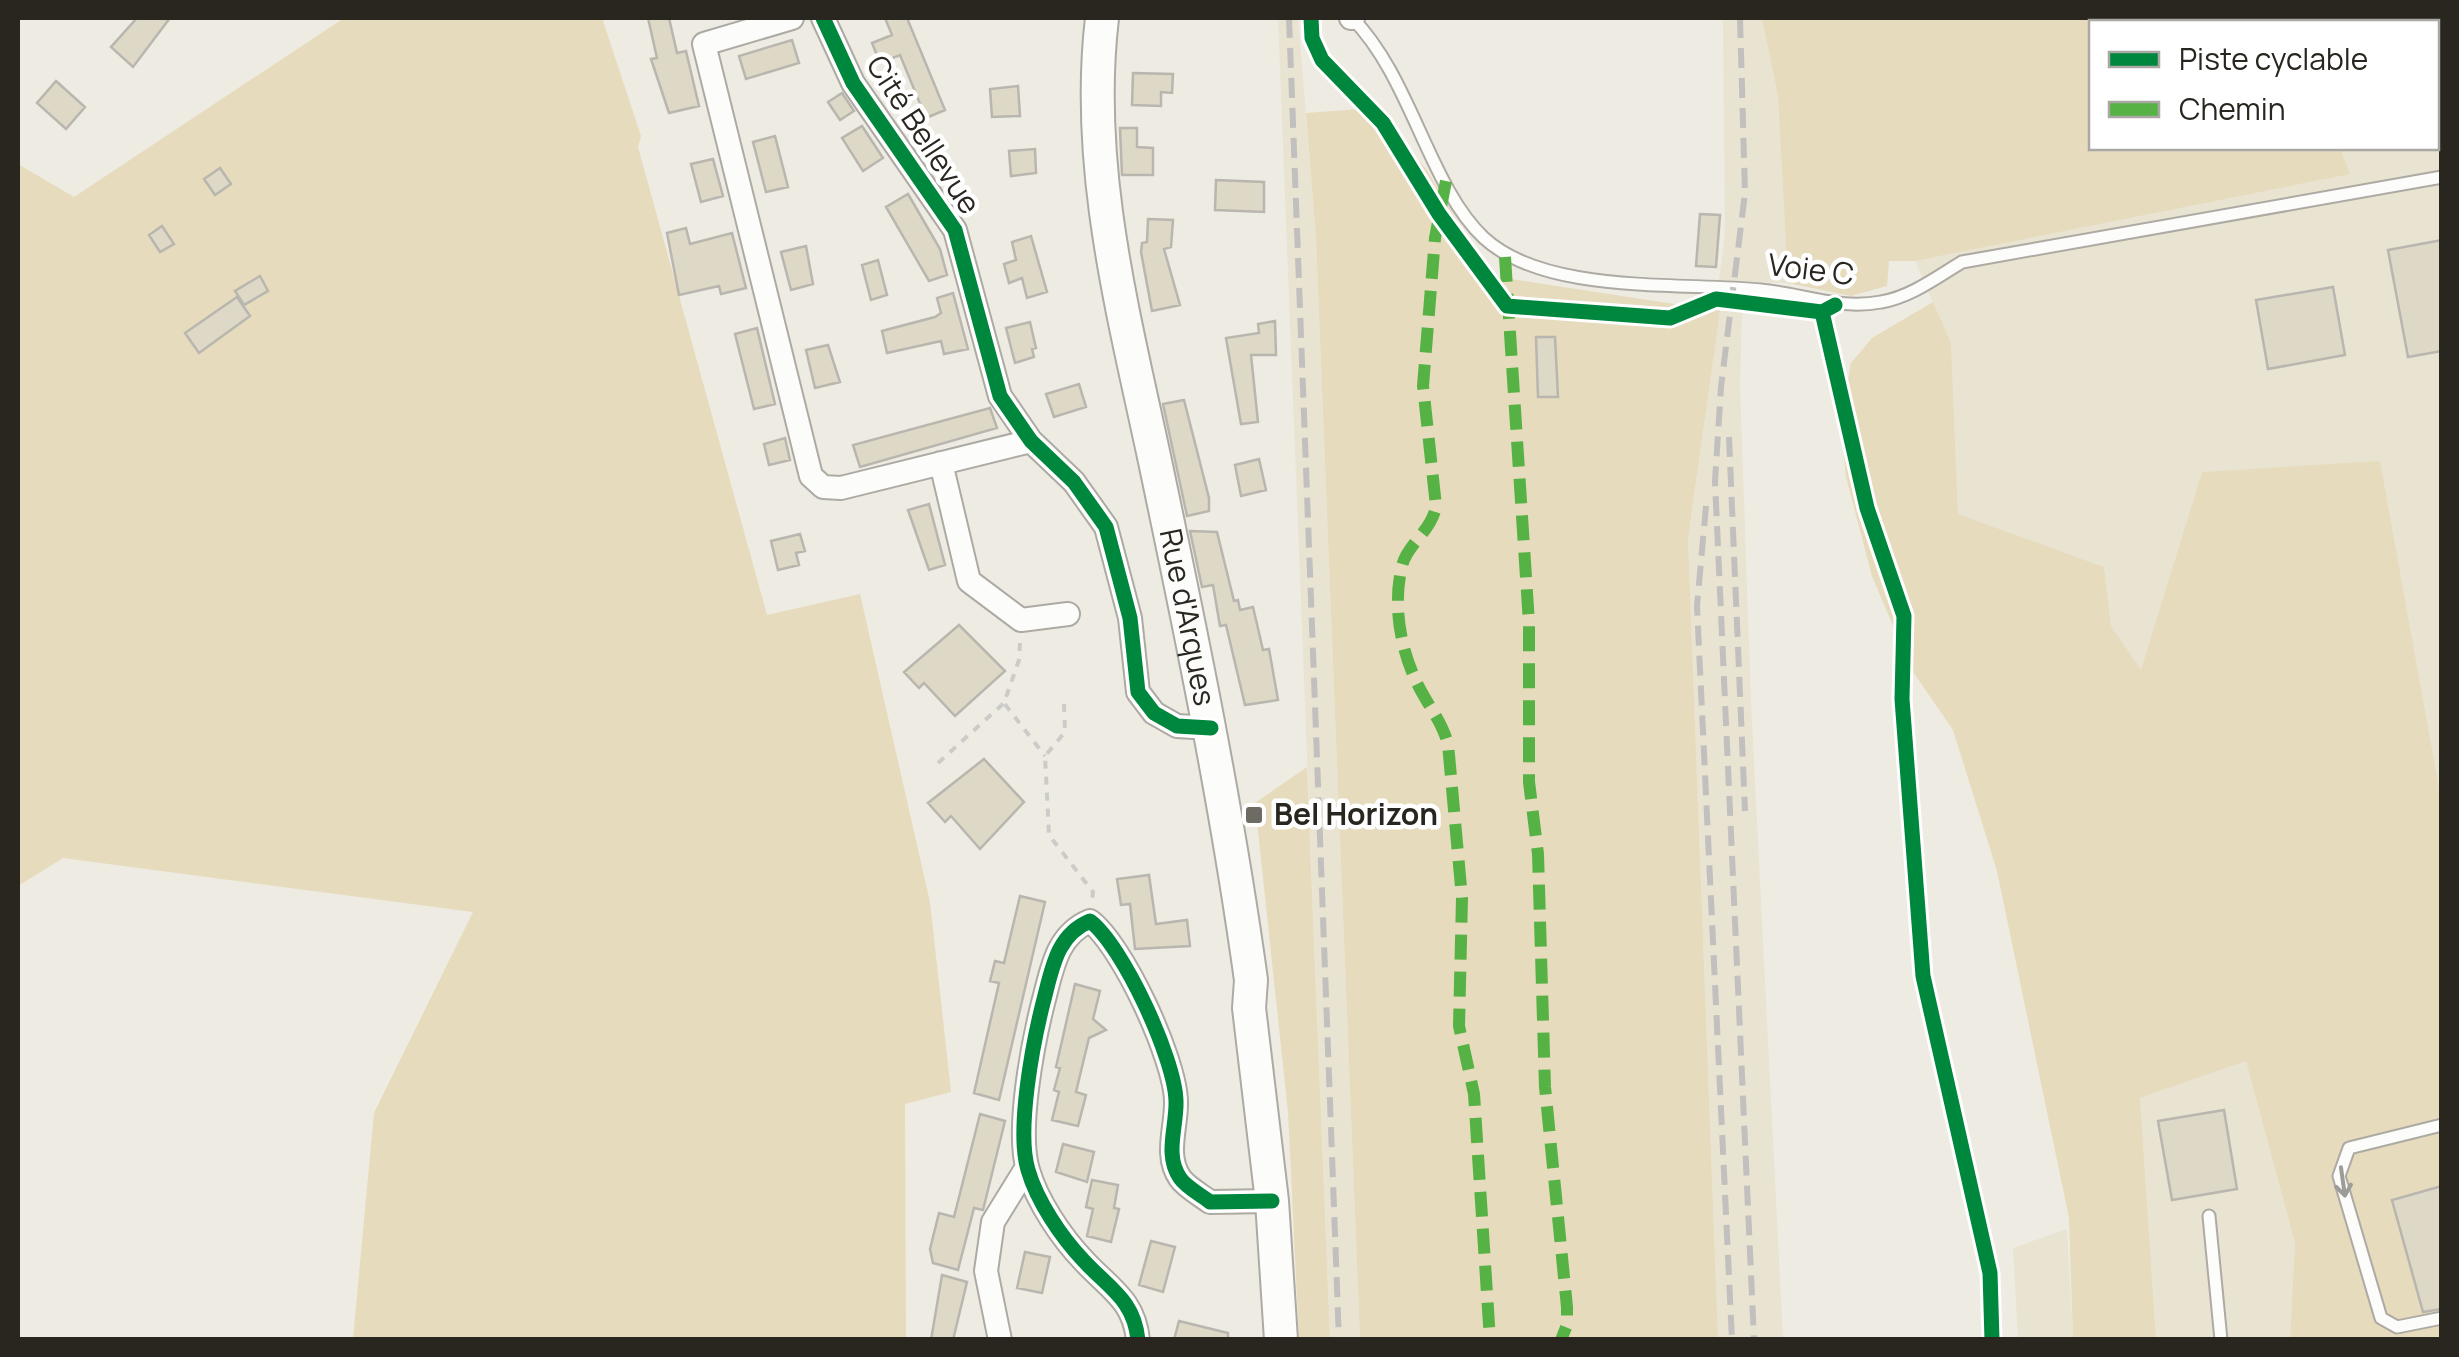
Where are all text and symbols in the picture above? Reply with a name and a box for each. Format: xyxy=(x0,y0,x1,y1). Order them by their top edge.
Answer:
legend xyxy=(2089,20,2439,150)
text: Piste cyclable xyxy=(2179,38,2368,79)
street label: Cité Bellevue xyxy=(858,47,991,221)
text: Chemin xyxy=(2179,88,2286,129)
street label: Voie C xyxy=(1766,243,1856,294)
street label: Rue d'Arques xyxy=(1151,525,1226,709)
place label: Bel Horizon xyxy=(1274,793,1438,834)
marker: Bel Horizon xyxy=(1243,804,1265,826)
one-way arrow xyxy=(2334,1165,2353,1198)

